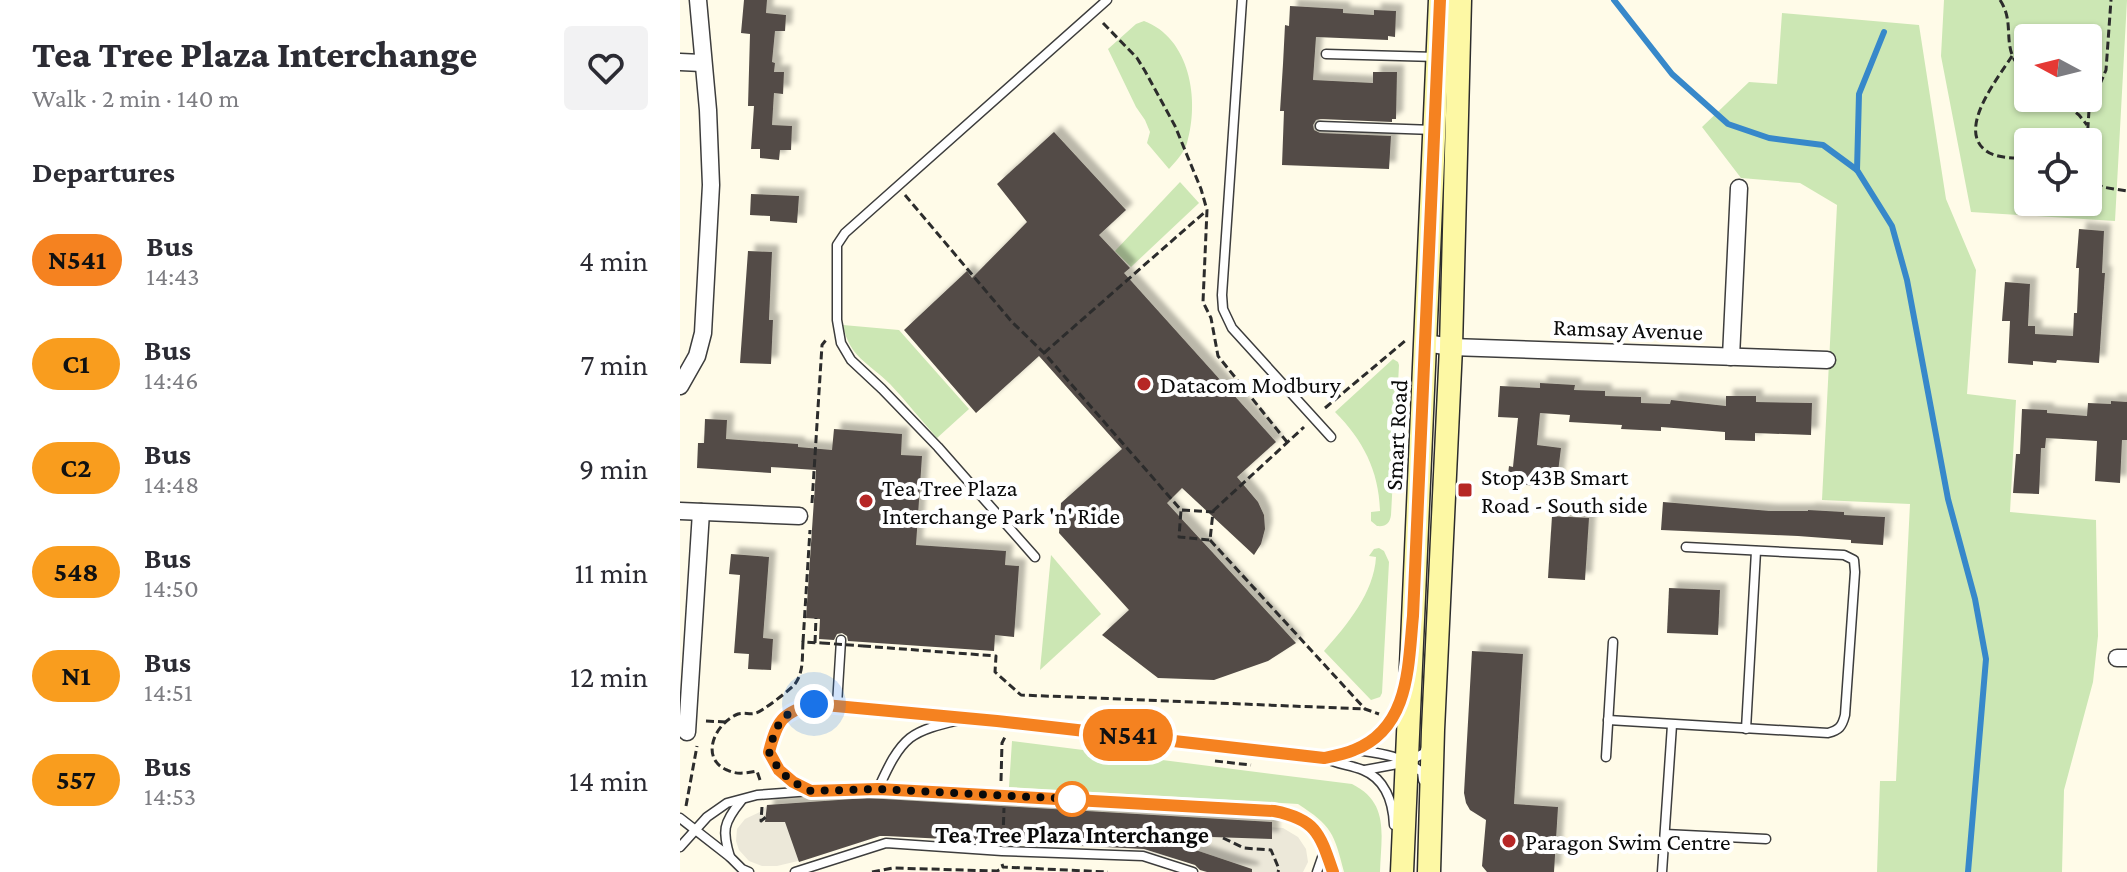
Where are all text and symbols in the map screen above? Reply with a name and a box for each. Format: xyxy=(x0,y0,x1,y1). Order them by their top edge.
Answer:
north arrow xyxy=(2014,24,2102,112)
map controls xyxy=(2014,24,2102,216)
button: heart xyxy=(564,26,648,110)
text: Tea Tree Plaza Interchange xyxy=(32,33,477,75)
text: Walk · 2 min · 140 m xyxy=(32,84,239,113)
button: locate xyxy=(2014,128,2102,216)
text: Departures xyxy=(32,155,175,188)
text: Bus xyxy=(146,229,193,262)
text: N541 xyxy=(48,244,106,275)
text: 4 min xyxy=(579,244,648,277)
text: 14:43 xyxy=(146,262,199,291)
street label: Ramsay Avenue xyxy=(1552,313,1704,345)
text: Bus xyxy=(144,333,191,366)
text: C1 xyxy=(62,348,90,379)
text: 7 min xyxy=(580,348,648,381)
text: 14:46 xyxy=(144,366,198,395)
place label: Datacom Modbury xyxy=(1160,371,1342,398)
marker: Datacom Modbury xyxy=(1135,375,1153,393)
street label: Smart Road xyxy=(1380,378,1412,491)
text: Bus xyxy=(144,437,191,470)
text: C2 xyxy=(60,452,92,483)
text: 9 min xyxy=(579,452,648,485)
place label: Stop 43B Smart Road - South side xyxy=(1481,463,1647,518)
text: 14:48 xyxy=(144,470,199,499)
place label: Tea Tree Plaza Interchange Park 'n' Ride xyxy=(882,474,1120,529)
marker: Stop 43B Smart Road - South side xyxy=(1456,481,1474,499)
marker: Tea Tree Plaza Interchange Park 'n' Ride xyxy=(857,492,875,510)
text: Bus xyxy=(144,541,191,574)
text: 548 xyxy=(53,556,99,587)
text: 11 min xyxy=(574,556,648,589)
text: 14:50 xyxy=(144,574,199,603)
text: Bus xyxy=(144,645,191,678)
text: N1 xyxy=(61,660,91,691)
text: 12 min xyxy=(570,660,648,693)
text: 14:51 xyxy=(144,678,193,707)
your location xyxy=(794,684,834,724)
line badge: N541 xyxy=(1072,709,1184,761)
text: N541 xyxy=(1099,719,1157,750)
text: Bus xyxy=(144,749,191,782)
text: 557 xyxy=(56,764,96,795)
text: 14 min xyxy=(569,764,648,797)
text: 14:53 xyxy=(144,782,196,811)
marker: Tea Tree Plaza Interchange xyxy=(1055,782,1089,816)
place label: Tea Tree Plaza Interchange xyxy=(935,821,1209,848)
place label: Paragon Swim Centre xyxy=(1525,828,1730,855)
marker: Paragon Swim Centre xyxy=(1500,832,1518,850)

